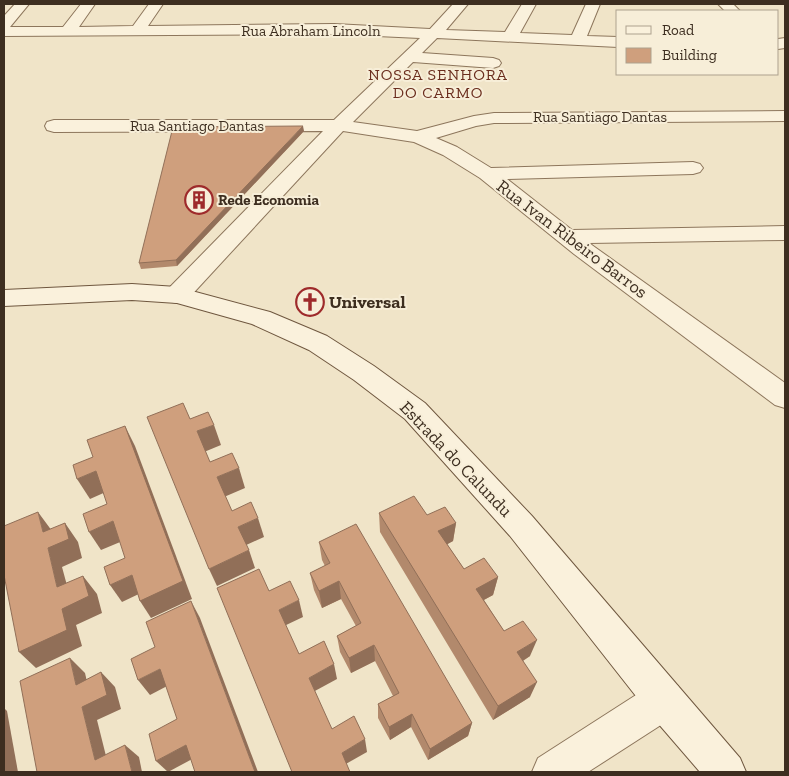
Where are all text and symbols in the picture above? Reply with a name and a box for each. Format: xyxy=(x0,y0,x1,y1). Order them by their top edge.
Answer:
legend xyxy=(616,10,779,75)
text: Road xyxy=(662,21,695,39)
street label: Rua Abraham Lincoln xyxy=(241,22,381,40)
text: Building xyxy=(662,46,717,64)
district label: NOSSA SENHORA DO CARMO xyxy=(368,65,508,102)
street label: Rua Santiago Dantas xyxy=(533,108,667,126)
street label: Rua Santiago Dantas xyxy=(130,117,264,135)
street label: Rua Ivan Ribeiro Barros xyxy=(492,175,652,303)
building icon: Rede Economia xyxy=(184,185,214,215)
place label: Rede Economia xyxy=(218,191,319,209)
church icon: Universal xyxy=(295,287,325,317)
place label: Universal xyxy=(329,291,406,313)
street label: Estrada do Calundu xyxy=(395,396,517,522)

